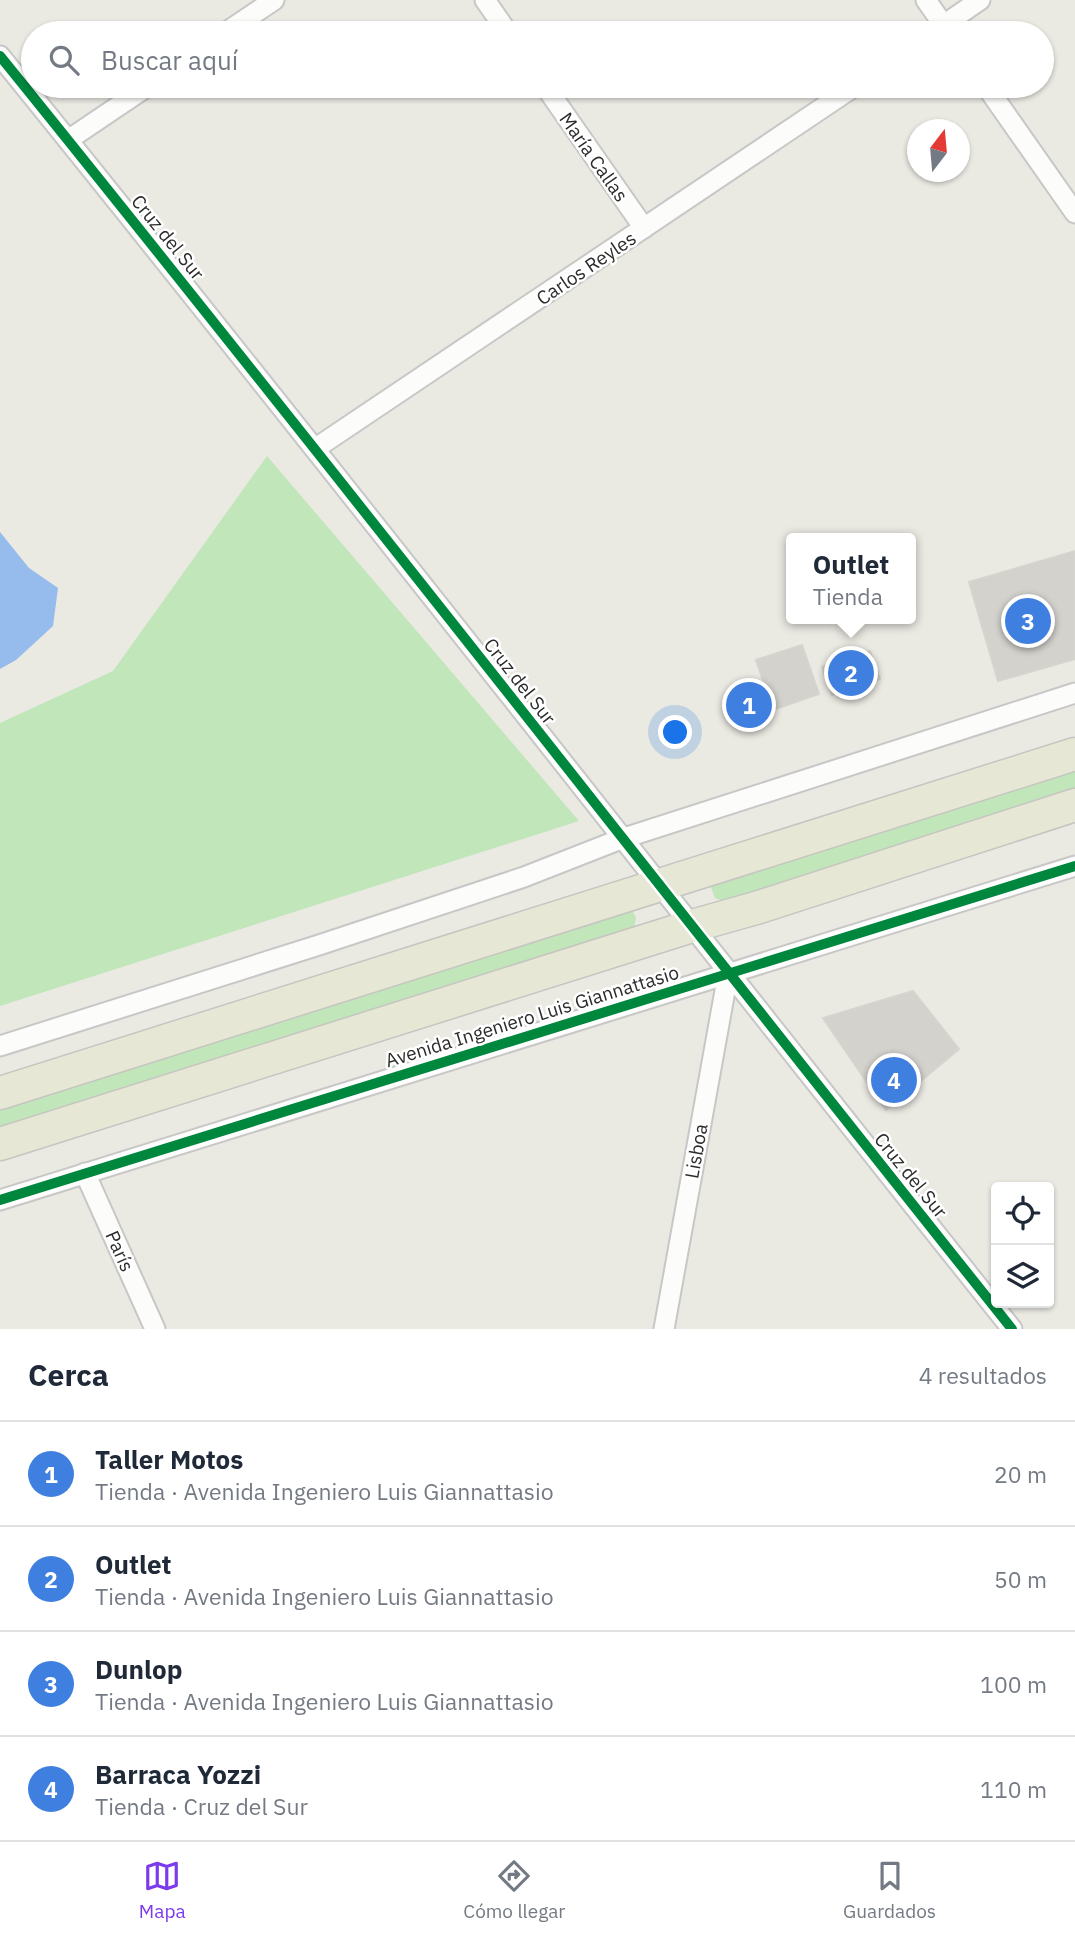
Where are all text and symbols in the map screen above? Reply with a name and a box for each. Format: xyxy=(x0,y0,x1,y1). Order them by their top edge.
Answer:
search box xyxy=(21,21,1054,98)
icon: search xyxy=(45,41,83,79)
text: Buscar aquí xyxy=(101,43,238,77)
street label: María Callas xyxy=(554,108,634,206)
north arrow xyxy=(907,119,970,182)
street label: Cruz del Sur xyxy=(126,190,210,285)
street label: Carlos Reyles xyxy=(532,226,640,310)
popup xyxy=(786,533,916,624)
text: Outlet xyxy=(813,547,889,581)
text: Tienda xyxy=(813,581,883,611)
pin: 3 xyxy=(1005,595,1051,647)
street label: Cruz del Sur xyxy=(479,633,561,729)
pin: 2 xyxy=(828,647,874,699)
pin: 1 xyxy=(726,679,772,731)
your location xyxy=(658,715,692,749)
street label: Avenida Ingeniero Luis Giannattasio xyxy=(382,960,682,1072)
pin: 4 xyxy=(871,1054,917,1106)
street label: Lisboa xyxy=(679,1122,713,1180)
street label: Cruz del Sur xyxy=(869,1128,953,1223)
map controls xyxy=(991,1182,1054,1308)
button: locate xyxy=(991,1182,1054,1245)
street label: París xyxy=(100,1227,140,1275)
button: layers xyxy=(991,1245,1054,1308)
text: Cerca xyxy=(28,1355,109,1394)
text: 4 resultados xyxy=(919,1360,1047,1390)
text: Taller Motos xyxy=(95,1442,243,1476)
text: 1 xyxy=(44,1459,58,1489)
text: 20 m xyxy=(994,1459,1047,1489)
text: Tienda · Avenida Ingeniero Luis Giannattasio xyxy=(95,1476,554,1506)
text: Outlet xyxy=(95,1547,171,1581)
text: 2 xyxy=(44,1564,58,1594)
text: 50 m xyxy=(994,1564,1047,1594)
text: Tienda · Avenida Ingeniero Luis Giannattasio xyxy=(95,1581,554,1611)
text: Dunlop xyxy=(95,1652,182,1686)
text: 3 xyxy=(44,1669,58,1699)
text: 100 m xyxy=(980,1669,1047,1699)
text: Tienda · Avenida Ingeniero Luis Giannattasio xyxy=(95,1686,554,1716)
text: Barraca Yozzi xyxy=(95,1757,261,1791)
text: 4 xyxy=(44,1774,58,1804)
text: 110 m xyxy=(980,1774,1047,1804)
text: Tienda · Cruz del Sur xyxy=(95,1791,308,1821)
tab: Mapa xyxy=(139,1857,186,1923)
tab: Cómo llegar xyxy=(463,1857,565,1923)
tab: Guardados xyxy=(843,1857,936,1923)

